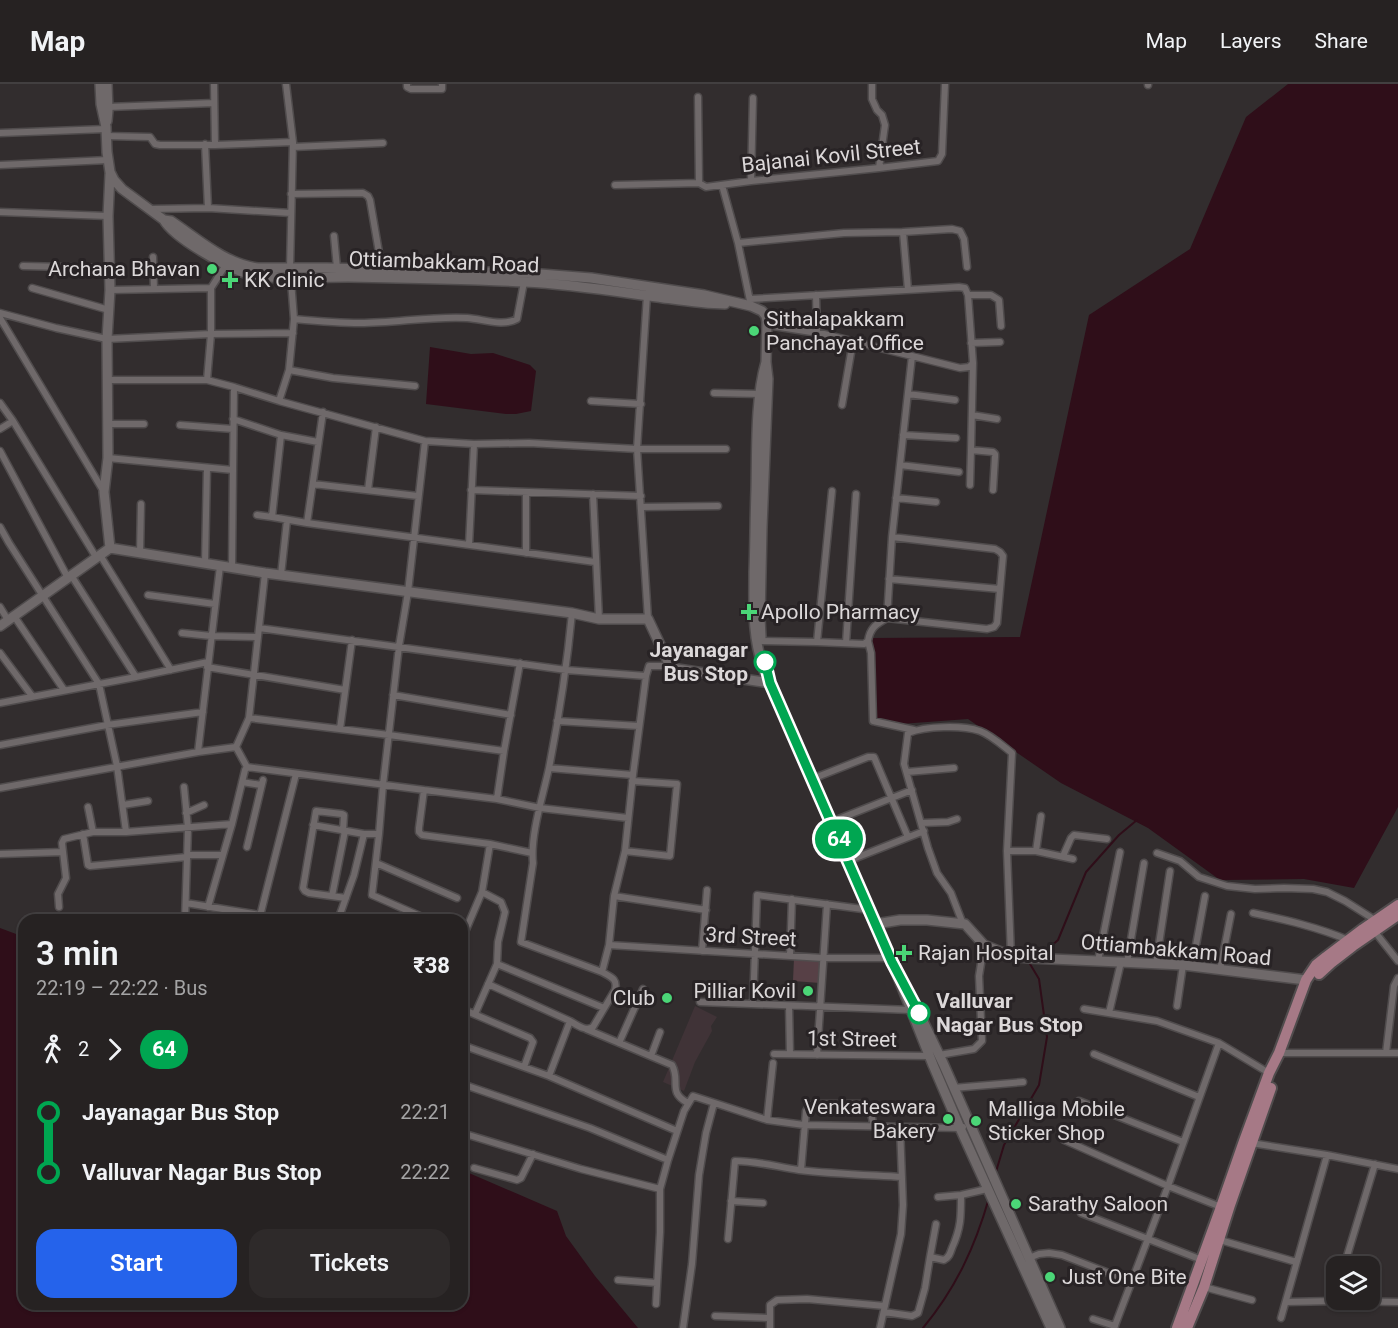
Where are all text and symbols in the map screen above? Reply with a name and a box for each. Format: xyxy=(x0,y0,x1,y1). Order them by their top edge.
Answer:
text: Map xyxy=(30,25,85,58)
text: Map xyxy=(1145,29,1187,53)
text: Layers xyxy=(1220,29,1281,53)
text: Share xyxy=(1314,29,1368,53)
street label: Bajanai Kovil Street xyxy=(740,135,922,177)
street label: Ottiambakkam Road xyxy=(348,247,540,277)
place label: Archana Bhavan xyxy=(48,257,200,281)
marker: Archana Bhavan xyxy=(205,262,219,276)
place label: KK clinic xyxy=(244,268,324,292)
marker: KK clinic xyxy=(221,271,239,289)
place label: Sithalapakkam Panchayat Office xyxy=(766,307,924,355)
marker: Sithalapakkam Panchayat Office xyxy=(747,324,761,338)
place label: Apollo Pharmacy xyxy=(761,600,920,624)
marker: Apollo Pharmacy xyxy=(742,605,756,619)
place label: Jayanagar Bus Stop xyxy=(650,638,748,686)
marker: Jayanagar Bus Stop xyxy=(754,651,776,673)
line badge: 64 xyxy=(812,820,866,858)
text: 64 xyxy=(827,827,851,851)
street label: 3rd Street xyxy=(705,923,797,951)
street label: Ottiambakkam Road xyxy=(1080,930,1272,970)
text: 3 min xyxy=(36,934,119,973)
place label: Rajan Hospital xyxy=(918,941,1054,965)
marker: Rajan Hospital xyxy=(895,944,913,962)
text: ₹38 xyxy=(413,953,450,978)
text: 22:19 – 22:22 · Bus xyxy=(36,976,208,1000)
place label: Pilliar Kovil xyxy=(693,979,796,1003)
marker: Pilliar Kovil xyxy=(801,984,815,998)
place label: Club xyxy=(613,986,655,1010)
place label: Valluvar Nagar Bus Stop xyxy=(936,989,1083,1037)
marker: Club xyxy=(660,991,674,1005)
marker: Valluvar Nagar Bus Stop xyxy=(908,1002,930,1024)
street label: 1st Street xyxy=(807,1026,897,1052)
icon: walk xyxy=(36,1033,69,1066)
icon: forward xyxy=(98,1033,131,1066)
text: 2 xyxy=(78,1037,89,1061)
text: 64 xyxy=(152,1037,176,1061)
place label: Venkateswara Bakery xyxy=(804,1095,936,1143)
place label: Malliga Mobile Sticker Shop xyxy=(988,1097,1125,1145)
text: Jayanagar Bus Stop xyxy=(82,1100,279,1125)
text: 22:21 xyxy=(400,1100,450,1124)
marker: Venkateswara Bakery xyxy=(941,1112,955,1126)
marker: Malliga Mobile Sticker Shop xyxy=(969,1114,983,1128)
text: Valluvar Nagar Bus Stop xyxy=(82,1160,322,1185)
text: 22:22 xyxy=(400,1160,450,1184)
place label: Sarathy Saloon xyxy=(1028,1192,1168,1216)
marker: Sarathy Saloon xyxy=(1009,1197,1023,1211)
button: Start xyxy=(36,1229,237,1298)
button: Tickets xyxy=(249,1229,450,1298)
map controls xyxy=(1326,1256,1380,1310)
button: layers xyxy=(1326,1256,1380,1310)
place label: Just One Bite xyxy=(1062,1265,1187,1289)
marker: Just One Bite xyxy=(1043,1270,1057,1284)

